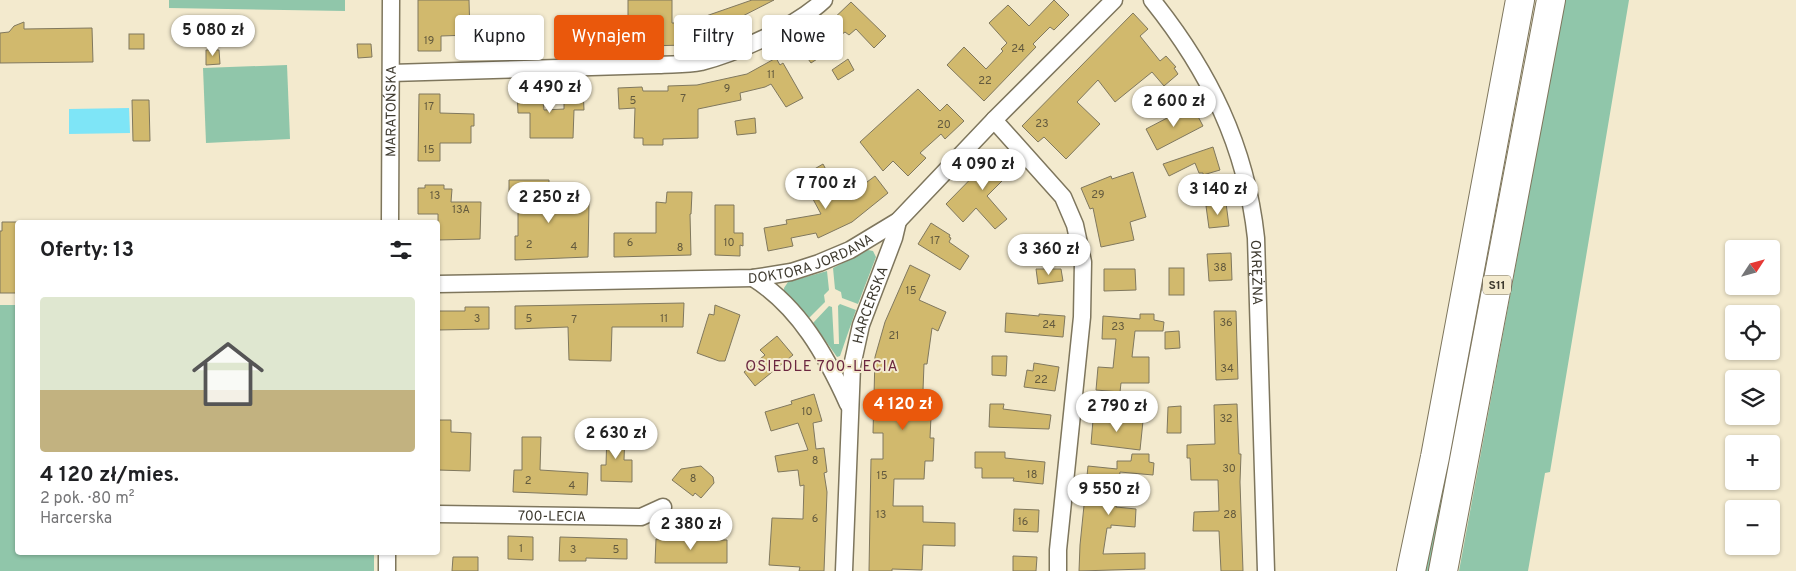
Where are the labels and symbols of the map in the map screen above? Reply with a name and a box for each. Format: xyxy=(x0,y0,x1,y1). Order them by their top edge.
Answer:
pin: 5 080 zł xyxy=(161,15,265,57)
house number: 19 xyxy=(424,34,434,48)
house number: 24 xyxy=(1011,42,1025,56)
street label: MARATOŃSKA xyxy=(383,65,401,157)
house number: 11 xyxy=(767,68,775,82)
pin: 4 490 zł xyxy=(498,72,602,114)
house number: 22 xyxy=(978,74,992,88)
house number: 9 xyxy=(724,82,730,96)
pin: 2 600 zł xyxy=(1122,86,1226,128)
house number: 7 xyxy=(680,92,686,106)
house number: 5 xyxy=(630,94,637,108)
house number: 17 xyxy=(424,100,434,114)
house number: 23 xyxy=(1035,117,1049,131)
house number: 20 xyxy=(937,118,951,132)
house number: 15 xyxy=(424,143,435,157)
pin: 4 090 zł xyxy=(931,148,1035,191)
pin: 7 700 zł xyxy=(774,168,878,210)
pin: 3 140 zł xyxy=(1166,174,1270,216)
pin: 2 250 zł xyxy=(497,182,601,224)
house number: 29 xyxy=(1091,188,1105,202)
house number: 13 xyxy=(430,189,440,203)
house number: 13A xyxy=(452,203,470,217)
street label: DOKTORA JORDANA xyxy=(748,231,877,288)
house number: 17 xyxy=(930,234,940,248)
pin: 3 360 zł xyxy=(997,234,1101,276)
house number: 6 xyxy=(627,236,633,250)
house number: 10 xyxy=(723,236,735,250)
house number: 2 xyxy=(526,238,532,252)
house number: 4 xyxy=(571,240,578,254)
street label: OKRĘŻNA xyxy=(1246,240,1265,306)
north arrow xyxy=(1725,240,1780,295)
house number: 8 xyxy=(677,241,683,255)
house number: 38 xyxy=(1213,261,1227,275)
street label: HARCERSKA xyxy=(850,264,893,345)
road number: S11 xyxy=(1483,276,1511,294)
house number: 15 xyxy=(906,284,917,298)
house number: 3 xyxy=(474,312,480,326)
house number: 5 xyxy=(526,312,533,326)
house number: 11 xyxy=(660,312,668,326)
house number: 7 xyxy=(571,313,577,327)
house number: 36 xyxy=(1219,316,1233,330)
house number: 24 xyxy=(1042,318,1056,332)
house number: 23 xyxy=(1111,320,1125,334)
house number: 21 xyxy=(889,329,899,343)
district label: OSIEDLE 700-LECIA xyxy=(745,358,899,377)
house number: 34 xyxy=(1220,362,1234,376)
house number: 22 xyxy=(1034,373,1048,387)
pin: 4 120 zł xyxy=(851,388,955,431)
pin: 2 790 zł xyxy=(1065,390,1169,433)
house number: 10 xyxy=(801,405,813,419)
house number: 32 xyxy=(1219,412,1233,426)
pin: 2 630 zł xyxy=(564,418,668,460)
house number: 8 xyxy=(812,454,818,468)
house number: 30 xyxy=(1222,462,1236,476)
house number: 18 xyxy=(1027,468,1037,482)
house number: 15 xyxy=(877,469,888,483)
house number: 8 xyxy=(690,472,696,486)
house number: 2 xyxy=(525,474,531,488)
pin: 9 550 zł xyxy=(1057,474,1161,516)
house number: 4 xyxy=(569,479,576,493)
street label: 700-LECIA xyxy=(518,508,586,526)
pin: 2 380 zł xyxy=(639,508,743,551)
house number: 13 xyxy=(876,508,886,522)
house number: 28 xyxy=(1223,508,1237,522)
house number: 6 xyxy=(812,512,818,526)
house number: 16 xyxy=(1018,515,1028,529)
house number: 1 xyxy=(519,542,523,556)
house number: 3 xyxy=(570,543,576,557)
house number: 5 xyxy=(613,543,620,557)

